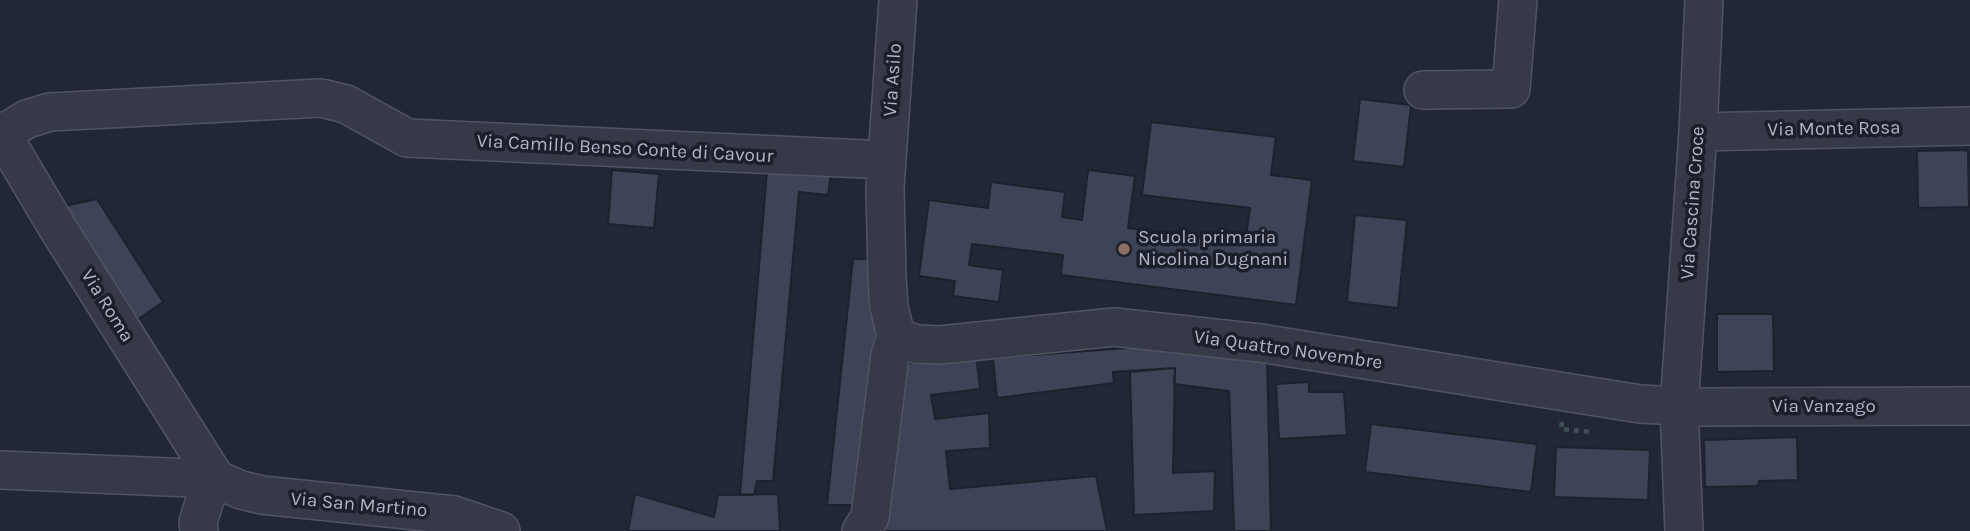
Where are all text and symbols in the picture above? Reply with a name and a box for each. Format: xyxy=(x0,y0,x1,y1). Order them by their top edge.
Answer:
street label: Via Asilo xyxy=(879,43,907,117)
street label: Via Monte Rosa xyxy=(1767,116,1901,142)
street label: Via Cascina Croce xyxy=(1676,126,1710,280)
street label: Via Camillo Benso Conte di Cavour xyxy=(476,130,774,168)
place label: Scuola primaria Nicolina Dugnani xyxy=(1138,227,1288,271)
marker: Scuola primaria Nicolina Dugnani xyxy=(1116,241,1132,257)
street label: Via Roma xyxy=(76,265,138,347)
street label: Via Quattro Novembre xyxy=(1192,325,1384,375)
street label: Via Vanzago xyxy=(1772,396,1876,418)
street label: Via San Martino xyxy=(290,488,428,522)

